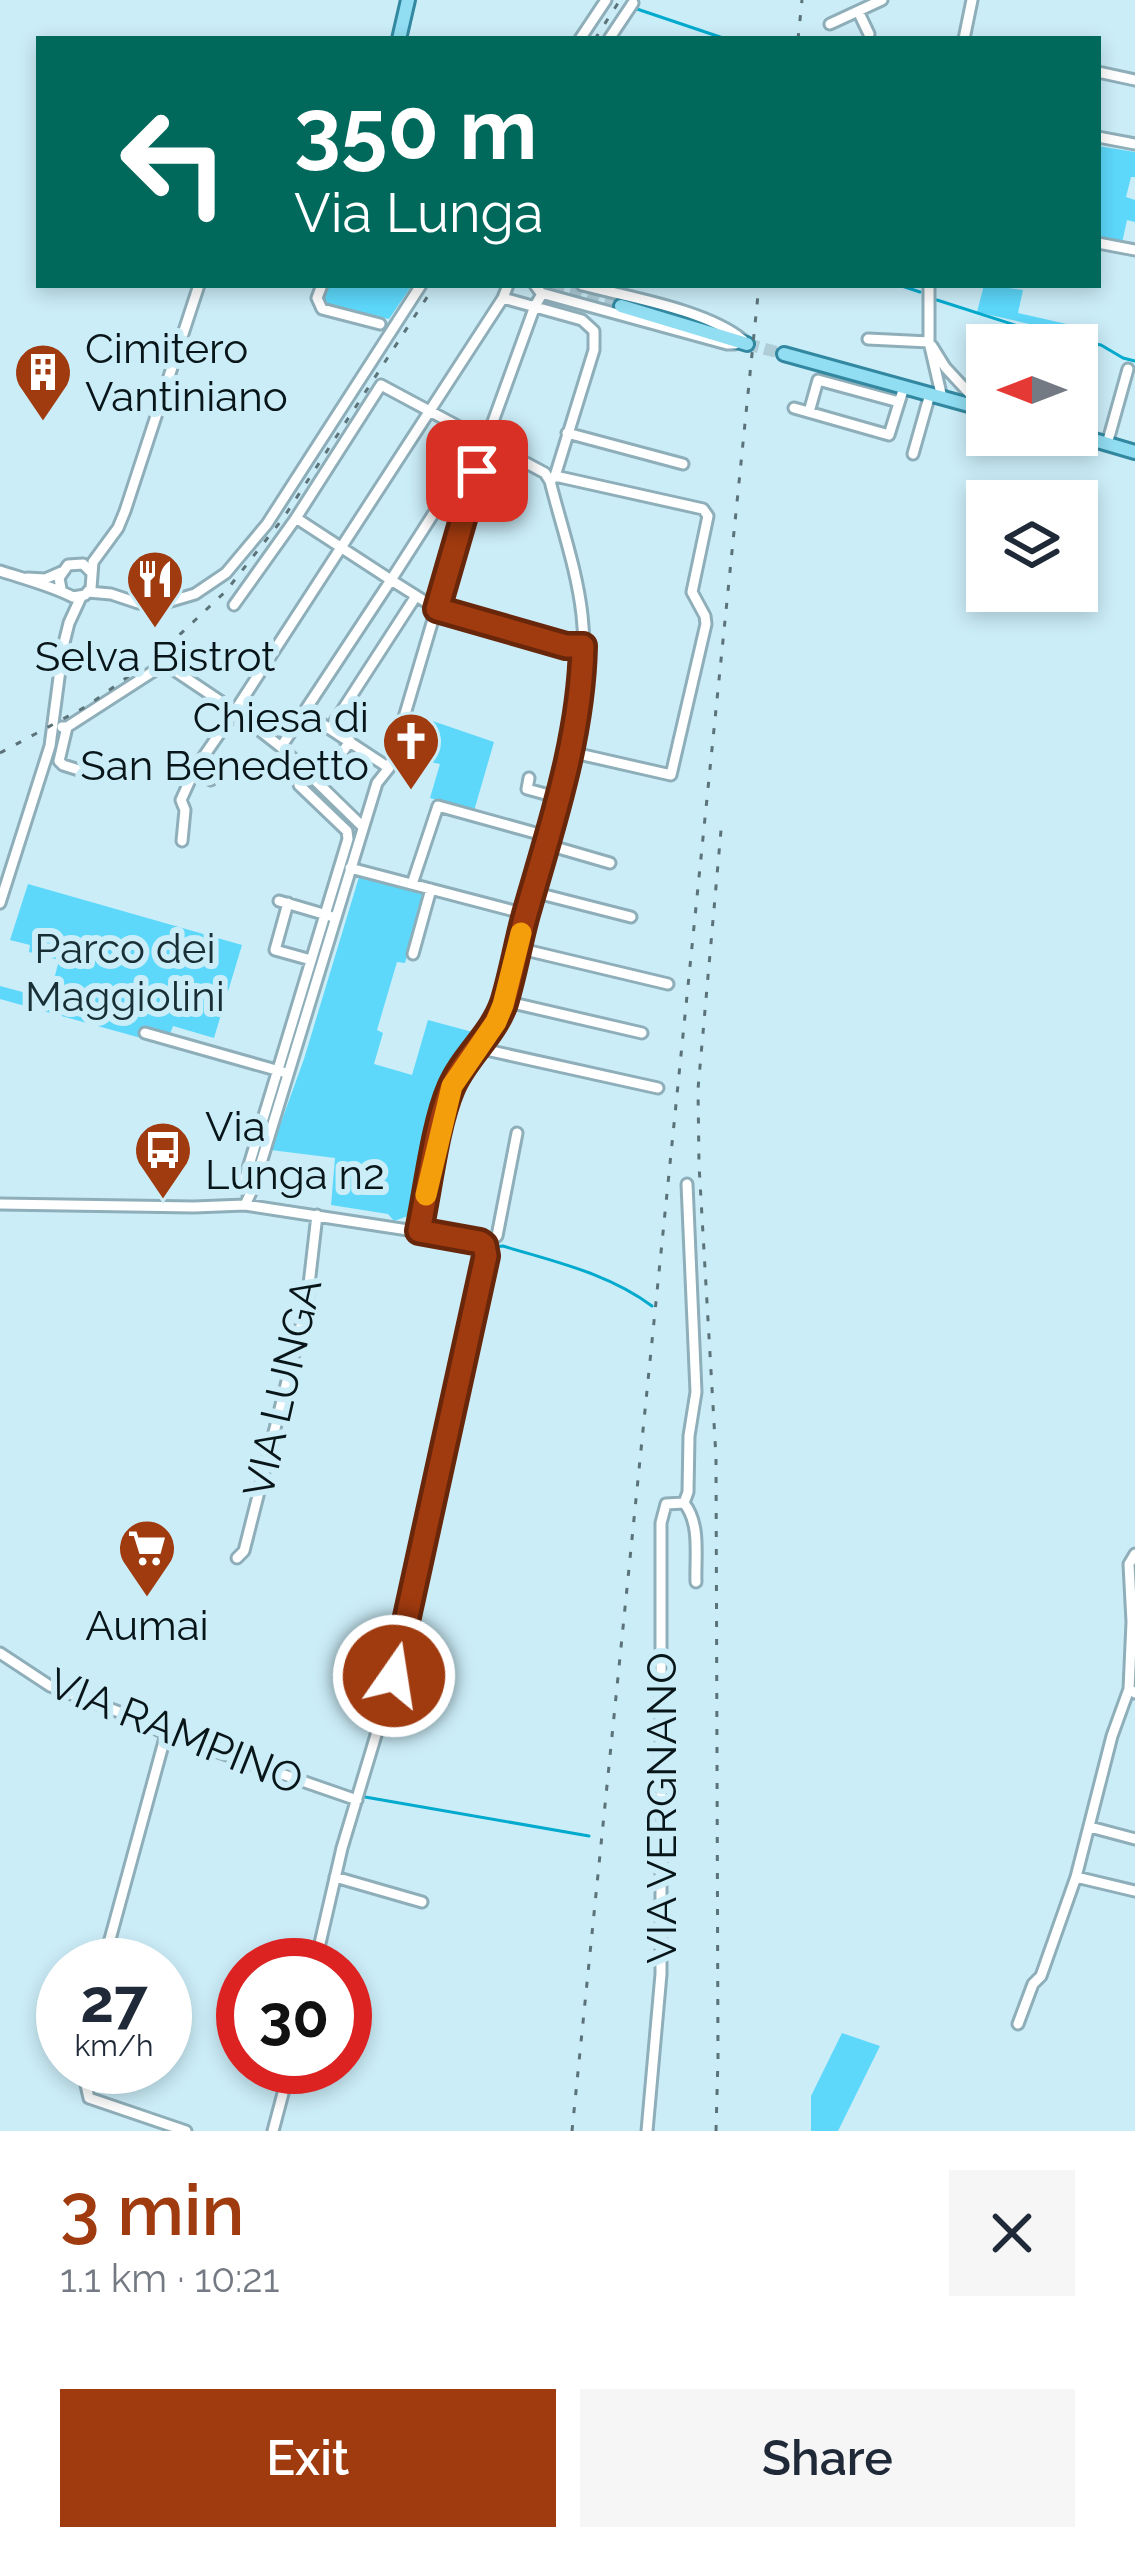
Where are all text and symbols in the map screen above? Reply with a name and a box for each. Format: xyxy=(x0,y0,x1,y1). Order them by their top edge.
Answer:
text: 350 m xyxy=(294,80,537,179)
icon: left xyxy=(96,84,252,240)
text: Via Lunga xyxy=(294,181,543,245)
place label: Cimitero Vantiniano xyxy=(85,324,288,421)
north arrow xyxy=(966,324,1098,456)
map controls xyxy=(966,324,1098,612)
building icon: Cimitero Vantiniano xyxy=(12,341,74,423)
pin xyxy=(426,420,528,522)
icon: arrive xyxy=(444,438,510,504)
button: layers xyxy=(966,480,1098,612)
restaurant icon: Selva Bistrot xyxy=(124,548,186,630)
place label: Selva Bistrot xyxy=(35,632,275,681)
place label: Chiesa di San Benedetto xyxy=(80,693,369,790)
church icon: Chiesa di San Benedetto xyxy=(380,710,442,792)
park label: Parco dei Maggiolini xyxy=(25,924,225,1021)
place label: Via Lunga n2 xyxy=(205,1102,385,1199)
bus stop icon: Via Lunga n2 xyxy=(132,1119,194,1201)
street label: VIA LUNGA xyxy=(234,1274,331,1502)
supermarket icon: Aumai xyxy=(116,1517,178,1599)
place label: Aumai xyxy=(85,1601,209,1650)
position arrow xyxy=(331,1613,457,1739)
street label: VIA VERGNANO xyxy=(637,1652,686,1964)
street label: VIA RAMPINO xyxy=(42,1658,310,1805)
speed limit sign: 30 xyxy=(216,1938,372,2094)
text: 27 xyxy=(80,1966,148,2036)
text: km/h xyxy=(74,2028,154,2063)
text: 3 min xyxy=(60,2167,244,2252)
button: close xyxy=(949,2170,1075,2296)
text: 1.1 km · 10:21 xyxy=(60,2255,279,2301)
button: Exit xyxy=(60,2389,556,2527)
button: Share xyxy=(580,2389,1075,2527)

